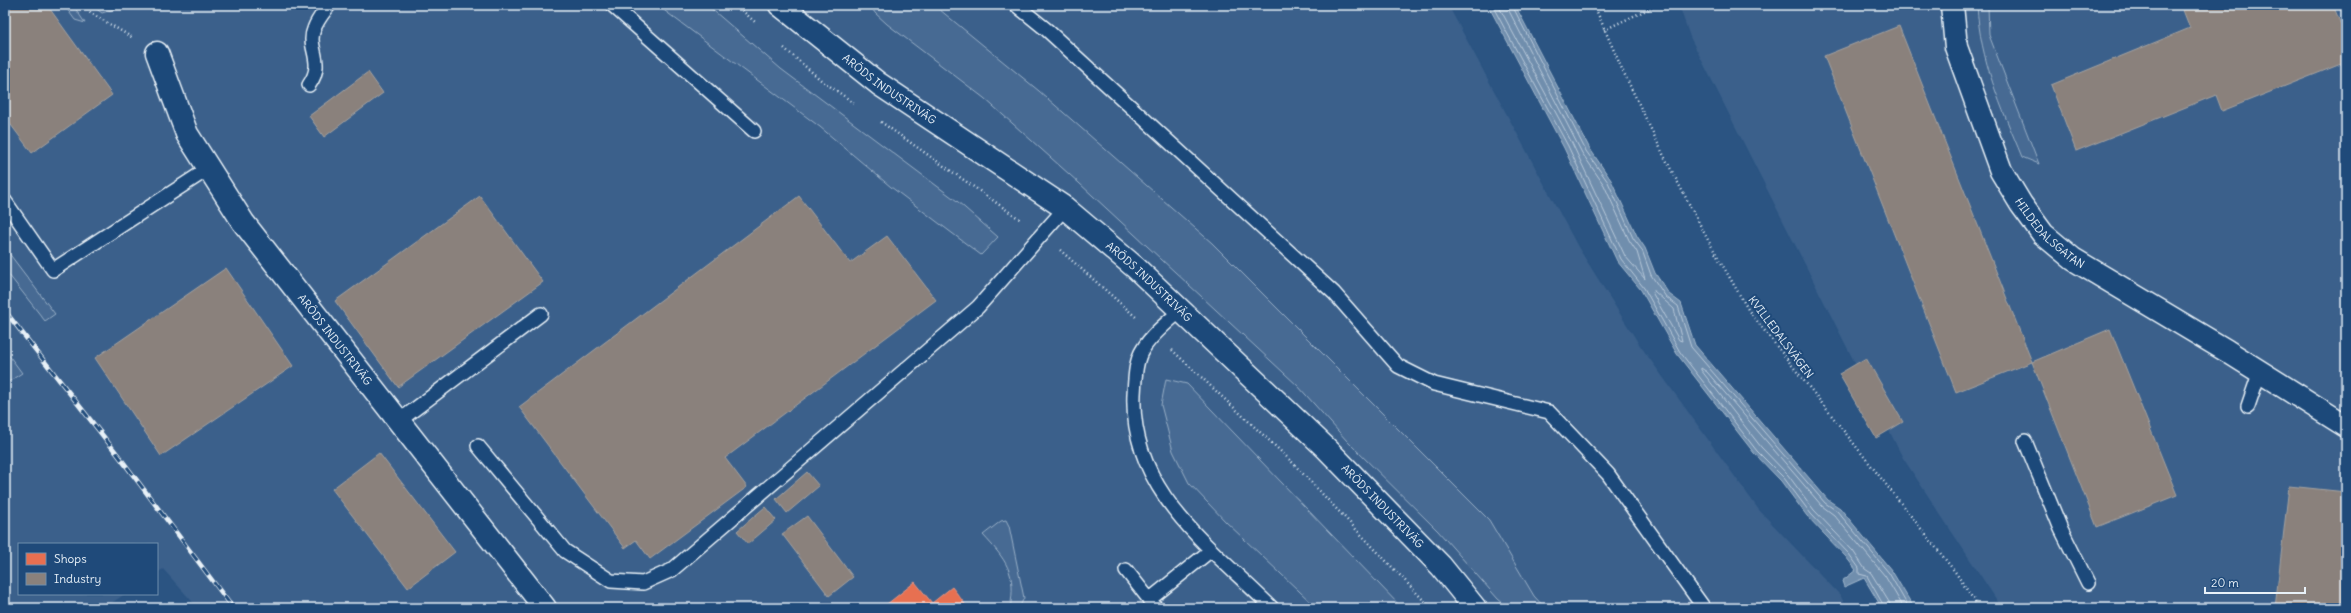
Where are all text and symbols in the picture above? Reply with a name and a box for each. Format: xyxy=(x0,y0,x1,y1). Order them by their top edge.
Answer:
street label: ARÖDS INDUSTRIVÄG xyxy=(840,51,939,127)
street label: HILDEDALSGATAN xyxy=(2012,195,2087,271)
street label: ARÖDS INDUSTRIVÄG xyxy=(1103,239,1195,325)
street label: ARÖDS INDUSTRIVÄG xyxy=(295,291,375,388)
street label: KVILLEDALSVÄGEN xyxy=(1745,292,1817,381)
street label: ARÖDS INDUSTRIVÄG xyxy=(1338,461,1427,551)
legend xyxy=(18,543,158,595)
text: Shops xyxy=(54,551,87,566)
scale bar xyxy=(2205,569,2305,595)
text: Industry xyxy=(54,571,101,586)
text: 20 m xyxy=(2211,575,2239,590)

